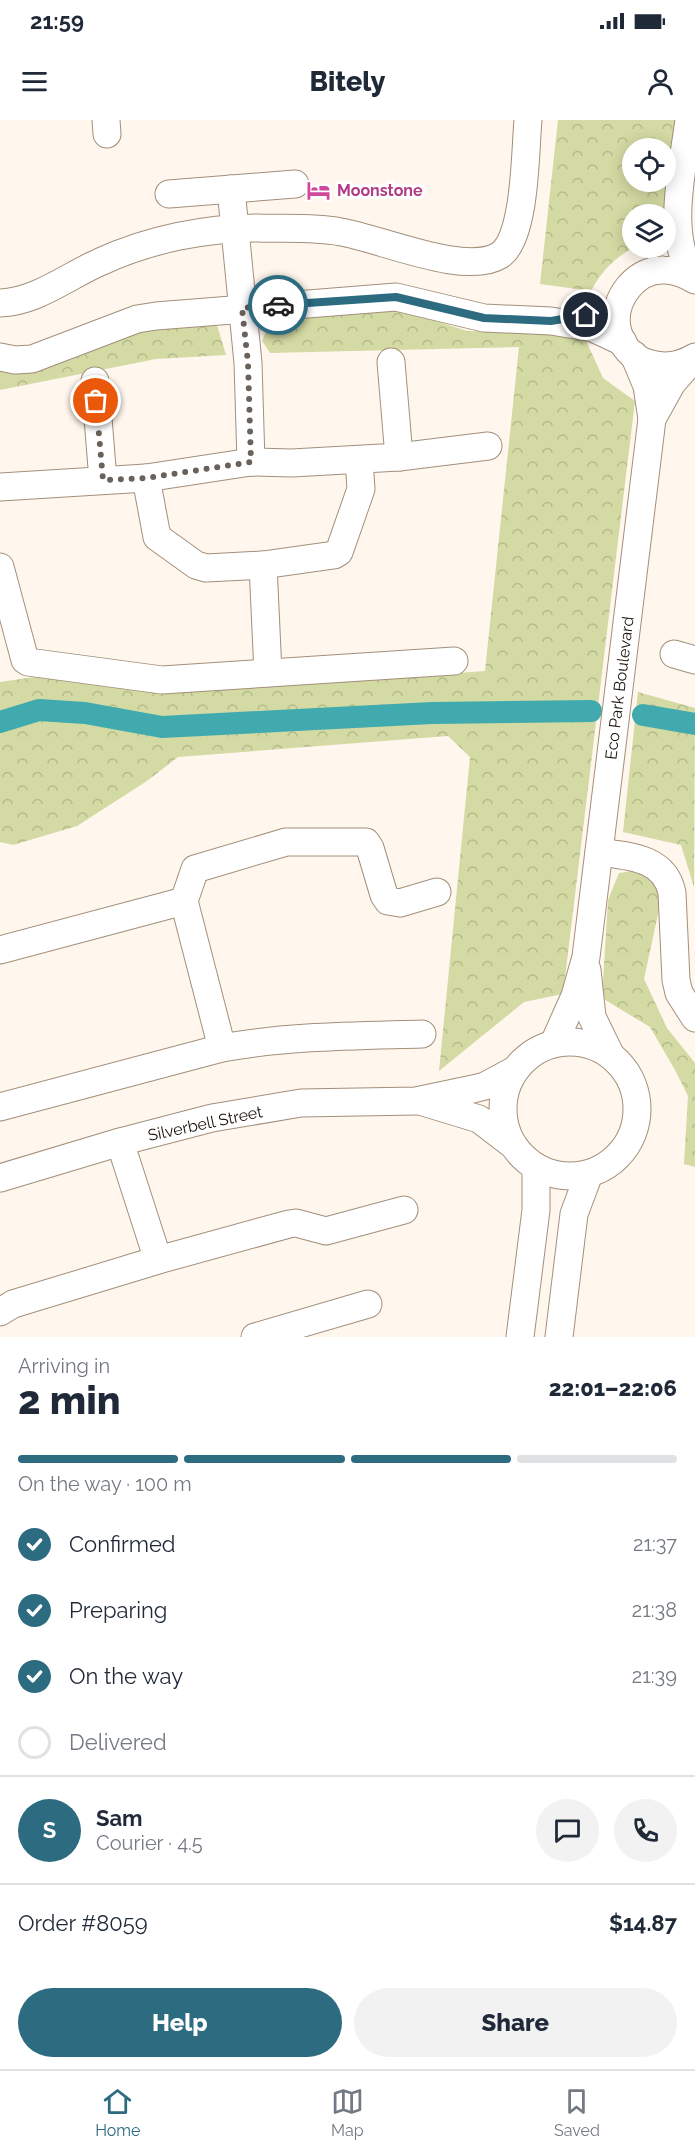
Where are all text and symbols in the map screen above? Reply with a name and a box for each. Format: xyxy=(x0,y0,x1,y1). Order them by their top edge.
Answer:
text: 21:59 xyxy=(30,8,84,34)
icon: menu xyxy=(18,65,51,98)
icon: person xyxy=(644,65,677,98)
text: Bitely xyxy=(310,66,385,97)
map controls xyxy=(622,138,676,258)
button: locate xyxy=(622,138,676,192)
hotel icon: Moonstone xyxy=(306,177,332,203)
place label: Moonstone xyxy=(337,181,423,200)
button: layers xyxy=(622,204,676,258)
courier xyxy=(248,275,308,335)
icon: car xyxy=(262,289,295,322)
pin xyxy=(560,289,611,340)
icon: home xyxy=(569,298,602,331)
pin xyxy=(70,375,121,426)
icon: bag xyxy=(79,384,112,417)
street label: Eco Park Boulevard xyxy=(601,615,638,761)
street label: Silverbell Street xyxy=(146,1102,265,1145)
text: Arriving in xyxy=(18,1354,110,1378)
text: 22:01–22:06 xyxy=(549,1375,677,1401)
text: 2 min xyxy=(18,1377,121,1423)
text: On the way · 100 m xyxy=(18,1472,192,1496)
icon: check xyxy=(18,1528,51,1561)
text: Confirmed xyxy=(69,1531,176,1557)
text: 21:37 xyxy=(633,1532,677,1556)
icon: check xyxy=(18,1594,51,1627)
text: Preparing xyxy=(69,1597,167,1623)
text: 21:38 xyxy=(632,1598,677,1622)
icon: check xyxy=(18,1660,51,1693)
text: On the way xyxy=(69,1663,183,1689)
text: 21:39 xyxy=(632,1664,677,1688)
text: Delivered xyxy=(69,1729,167,1755)
button: chat xyxy=(536,1799,599,1862)
button: phone xyxy=(614,1799,677,1862)
text: Sam xyxy=(96,1805,143,1831)
text: S xyxy=(43,1817,56,1843)
text: Courier · 4.5 xyxy=(96,1831,203,1855)
text: Order #8059 xyxy=(18,1910,148,1936)
text: $14.87 xyxy=(609,1910,677,1936)
button: Help xyxy=(18,1988,342,2057)
button: Share xyxy=(354,1988,677,2057)
tab: Home xyxy=(95,2085,140,2140)
tab: Map xyxy=(331,2085,364,2140)
tab: Saved xyxy=(554,2085,600,2140)

